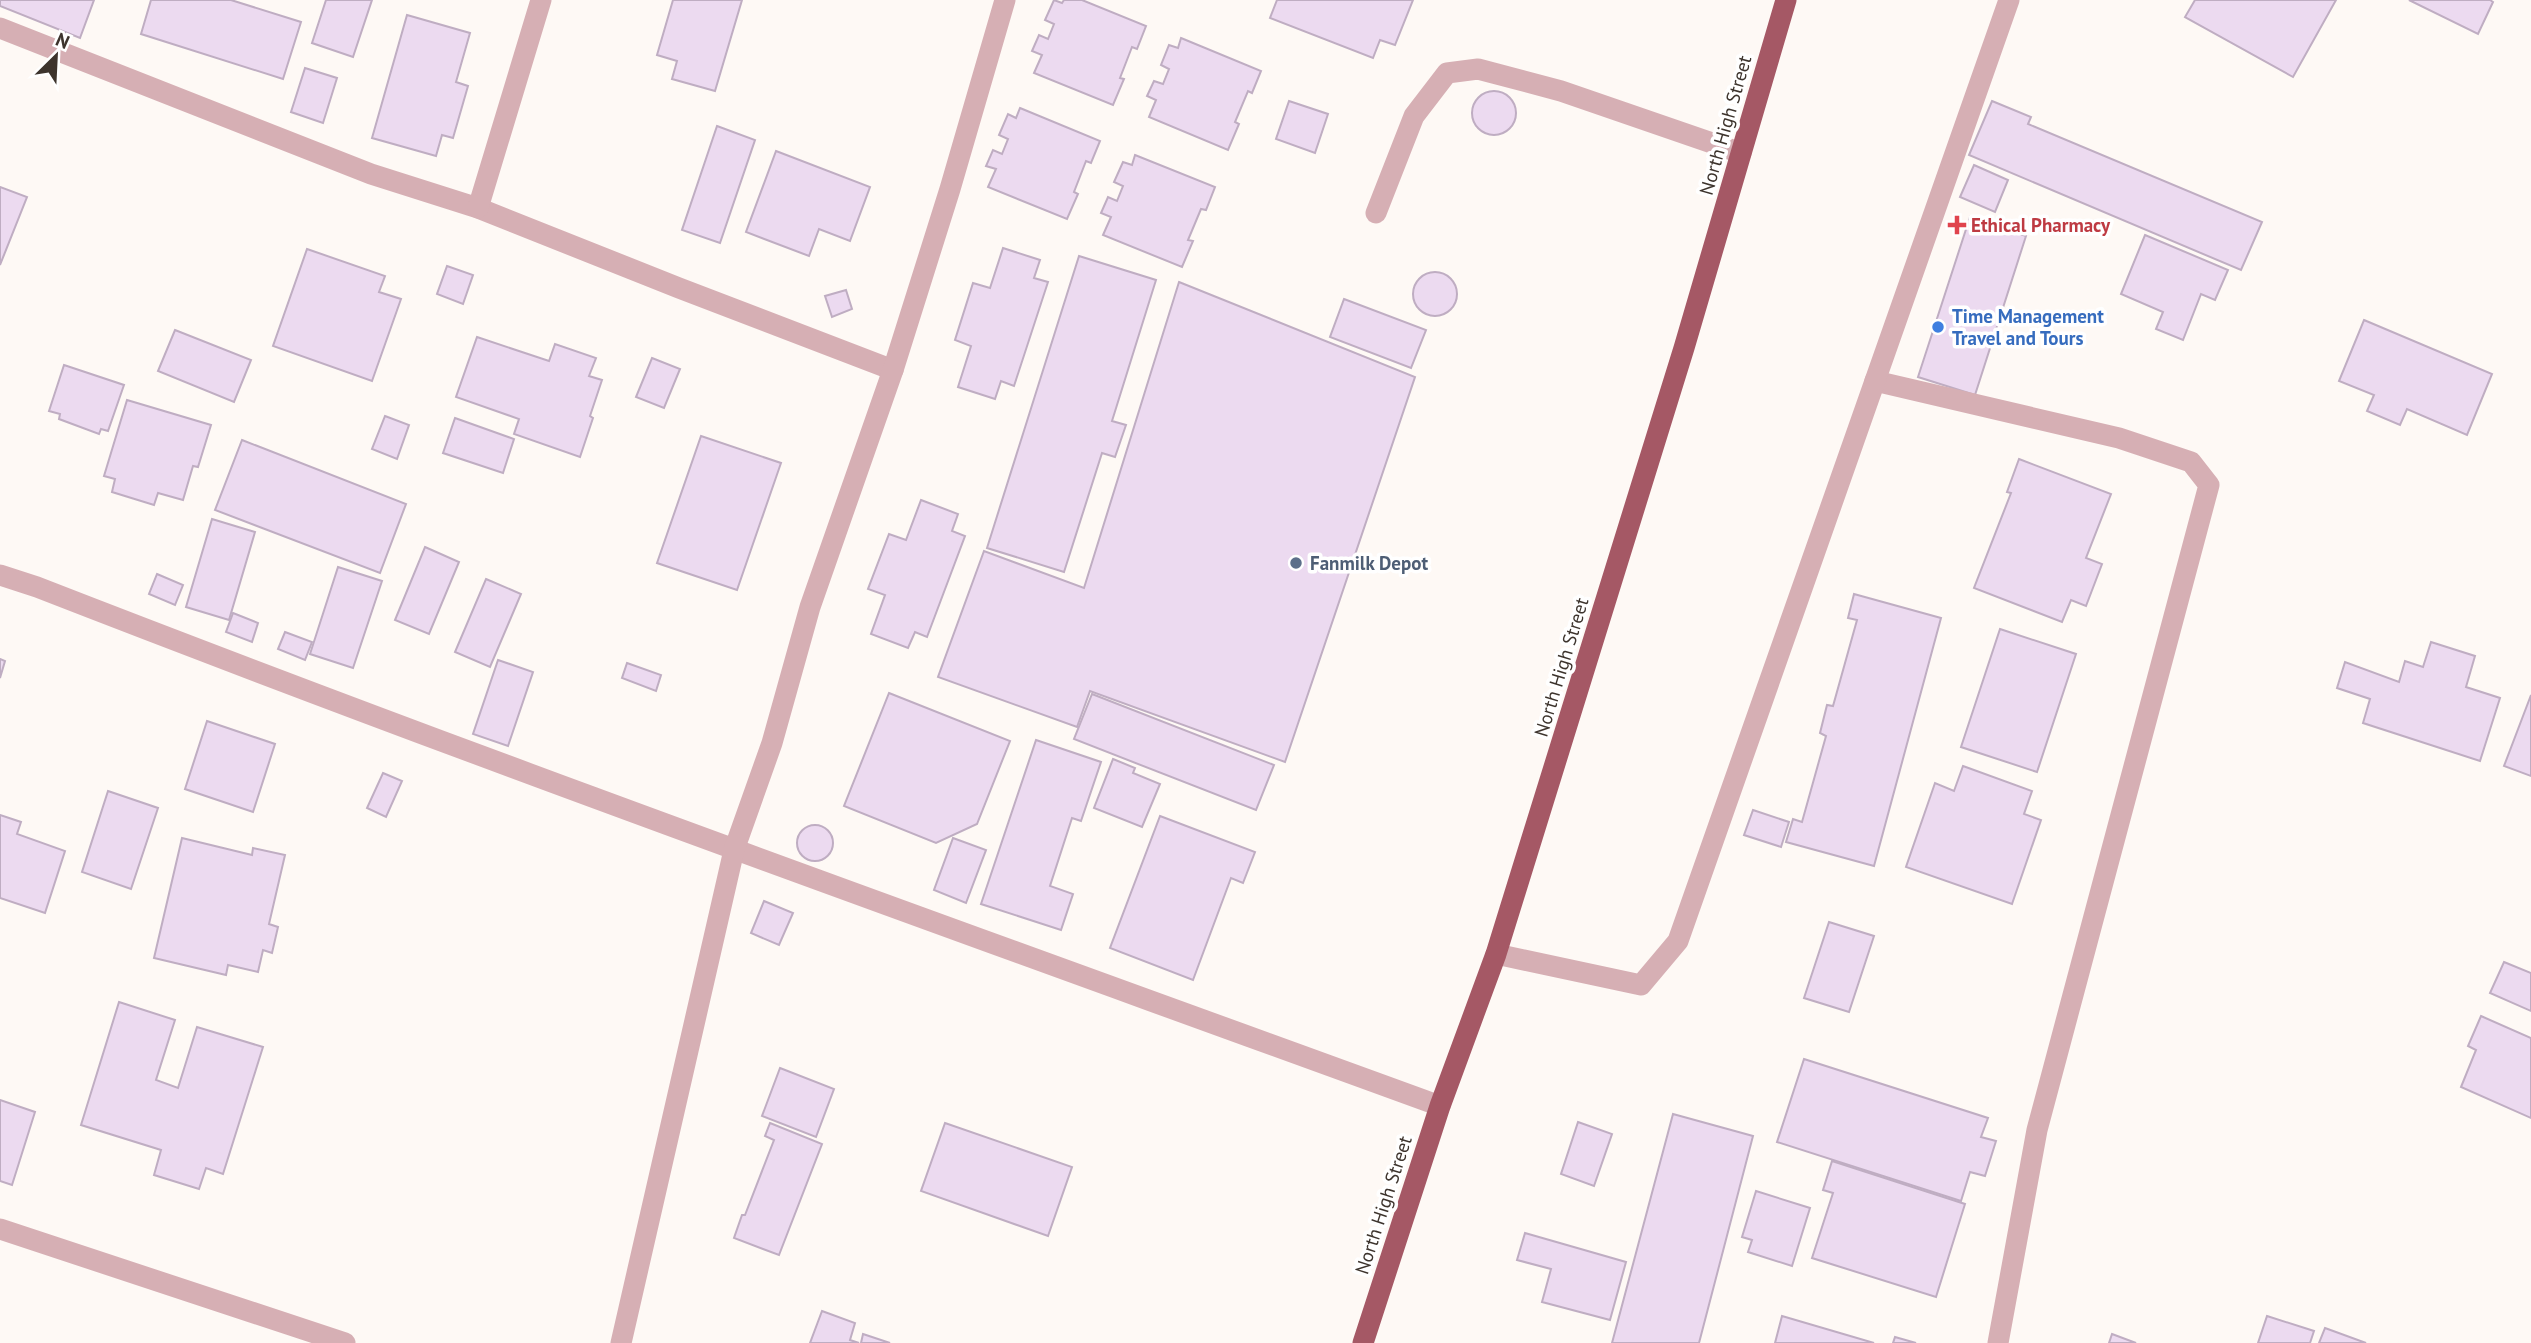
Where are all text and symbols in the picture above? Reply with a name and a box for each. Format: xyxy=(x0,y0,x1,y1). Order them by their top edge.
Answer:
north arrow xyxy=(21,21,91,91)
text: N xyxy=(52,27,73,54)
street label: North High Street xyxy=(1694,52,1757,198)
place label: Ethical Pharmacy xyxy=(1971,213,2111,237)
marker: Ethical Pharmacy xyxy=(1949,217,1965,233)
place label: Time Management Travel and Tours xyxy=(1952,304,2104,350)
marker: Time Management Travel and Tours xyxy=(1930,319,1946,335)
place label: Fanmilk Depot xyxy=(1310,551,1428,575)
marker: Fanmilk Depot xyxy=(1288,555,1304,571)
street label: North High Street xyxy=(1528,594,1594,739)
street label: North High Street xyxy=(1349,1132,1417,1277)

